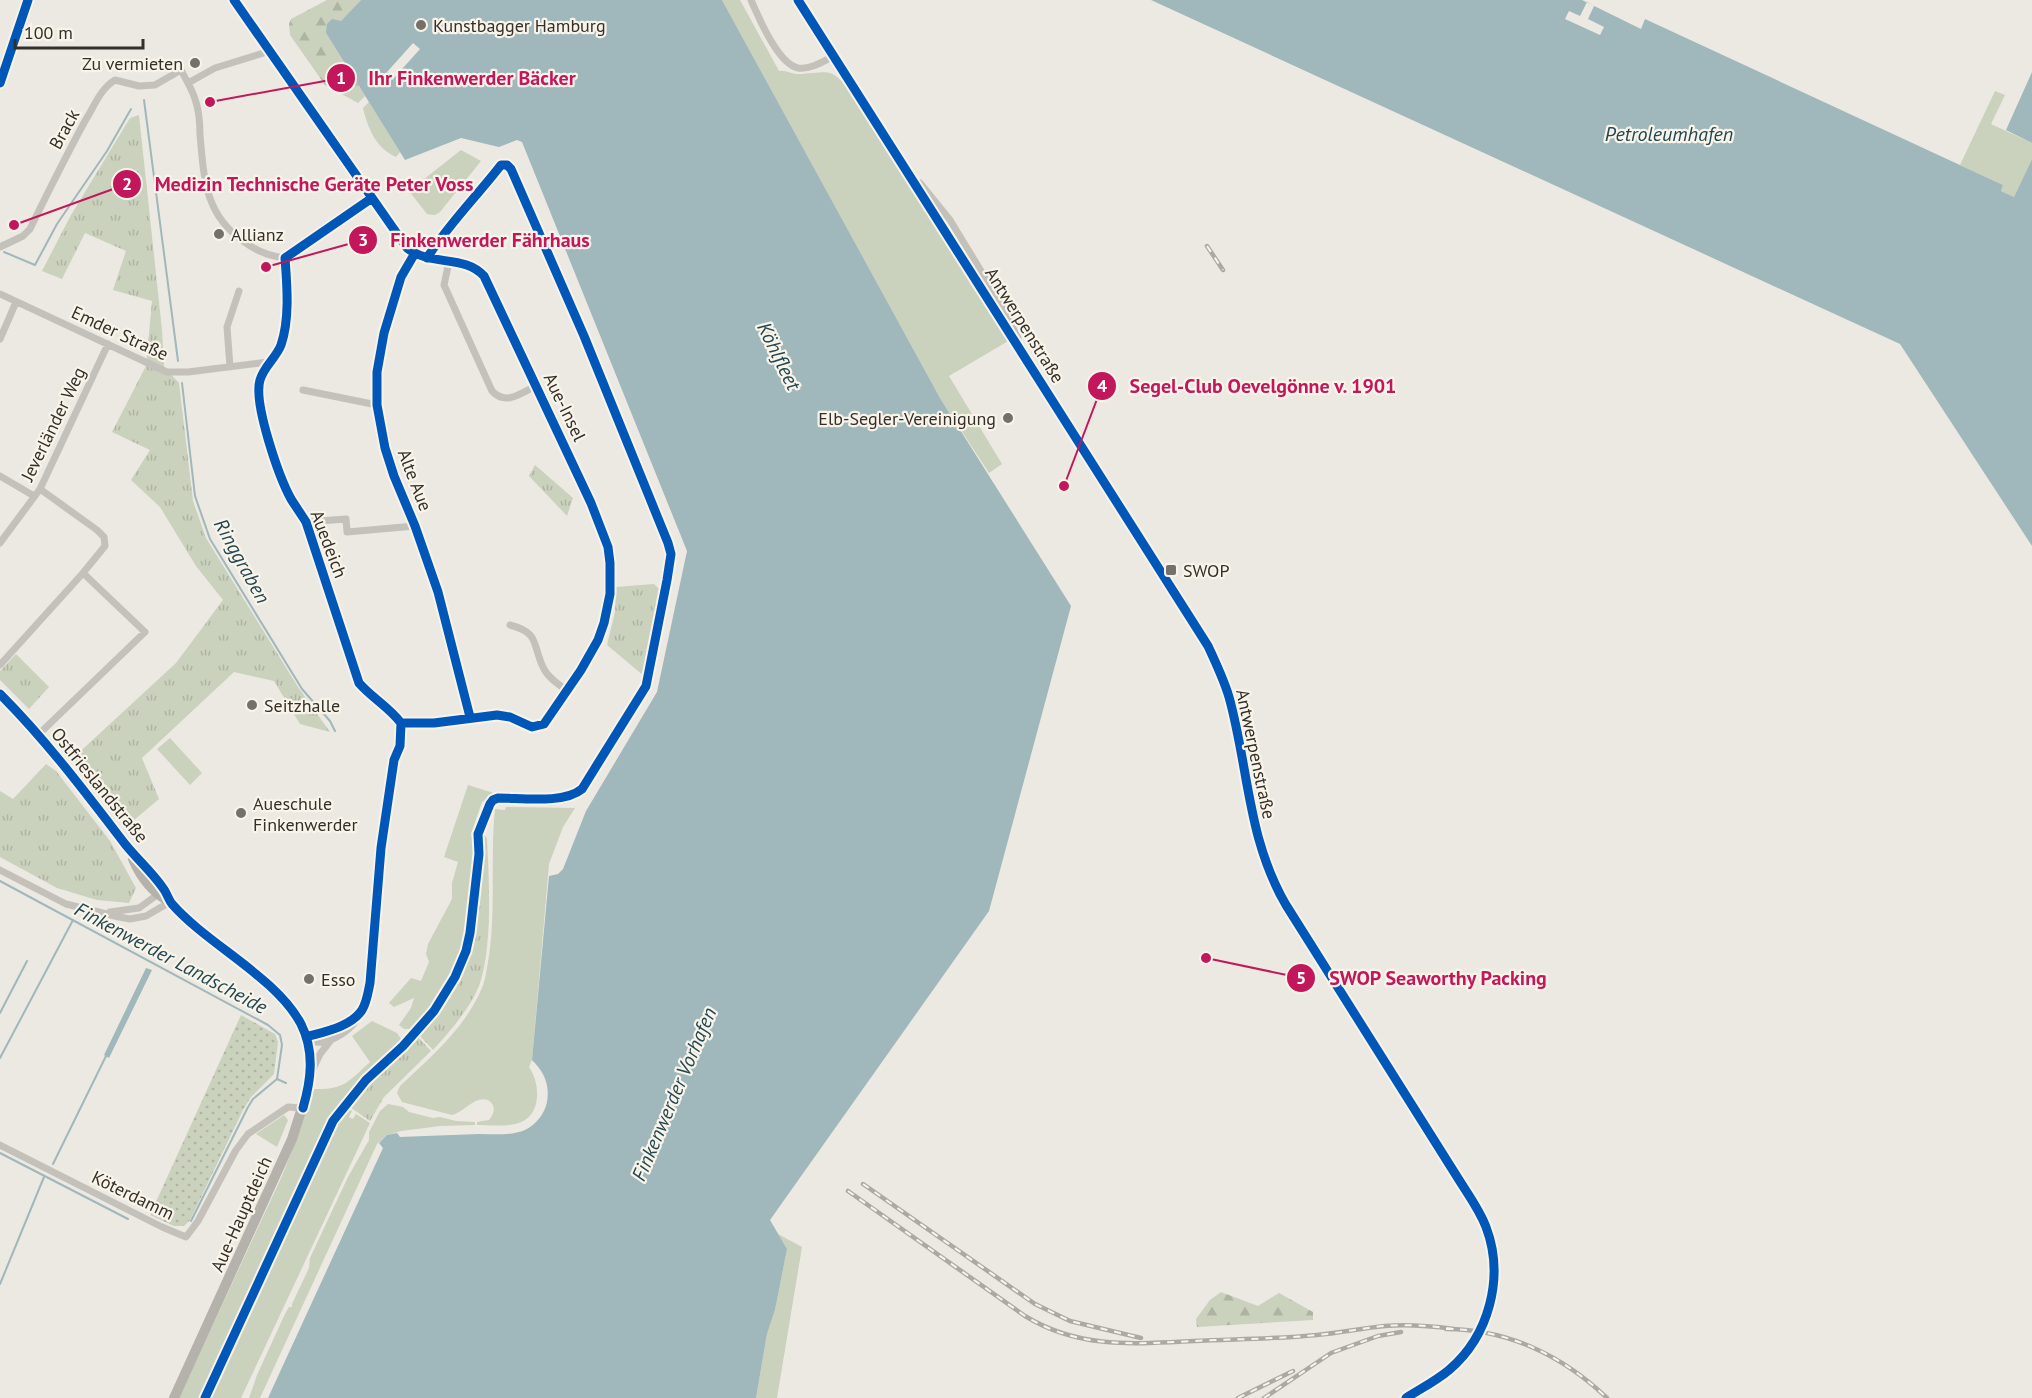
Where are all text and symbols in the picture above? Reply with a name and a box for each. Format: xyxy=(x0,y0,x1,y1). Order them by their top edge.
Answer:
scale bar xyxy=(15,12,142,50)
place label: Kunstbagger Hamburg xyxy=(433,14,606,37)
marker: Kunstbagger Hamburg xyxy=(414,18,428,32)
text: 100 m xyxy=(24,21,73,44)
place label: Zu vermieten xyxy=(82,52,183,75)
marker: Zu vermieten xyxy=(188,56,202,70)
callout: Ihr Finkenwerder Bäcker xyxy=(326,59,587,97)
text: Ihr Finkenwerder Bäcker xyxy=(368,65,576,91)
text: 1 xyxy=(336,66,346,89)
street label: Brack xyxy=(44,105,84,153)
water label: Petroleumhafen xyxy=(1605,121,1733,147)
callout: Medizin Technische Geräte Peter Voss xyxy=(112,165,486,203)
text: Medizin Technische Geräte Peter Voss xyxy=(155,171,473,197)
text: 2 xyxy=(122,172,132,195)
callout: Finkenwerder Fährhaus xyxy=(348,221,601,259)
place label: Allianz xyxy=(231,223,284,246)
marker: Allianz xyxy=(212,227,226,241)
text: Finkenwerder Fährhaus xyxy=(390,227,590,253)
text: 3 xyxy=(358,228,368,251)
street label: Antwerpenstraße xyxy=(980,263,1070,387)
street label: Emder Straße xyxy=(68,300,172,366)
water label: Köhlfleet xyxy=(751,318,807,396)
street label: Jeverländer Weg xyxy=(15,363,91,486)
callout: Segel-Club Oevelgönne v. 1901 xyxy=(1087,367,1409,405)
street label: Aue-Insel xyxy=(539,369,592,445)
text: Segel-Club Oevelgönne v. 1901 xyxy=(1130,373,1396,399)
text: 4 xyxy=(1097,374,1107,397)
place label: Elb-Segler-Vereinigung xyxy=(818,407,996,430)
marker: Elb-Segler-Vereinigung xyxy=(1001,411,1015,425)
street label: Alte Aue xyxy=(393,446,437,514)
street label: Auedeich xyxy=(306,507,352,581)
water label: Ringgraben xyxy=(208,514,276,608)
place label: SWOP xyxy=(1183,559,1229,582)
marker: SWOP xyxy=(1164,563,1178,577)
street label: Antwerpenstraße xyxy=(1231,687,1281,821)
place label: Seitzhalle xyxy=(264,694,340,717)
marker: Seitzhalle xyxy=(245,698,259,712)
street label: Ostfrieslandstraße xyxy=(46,723,154,847)
place label: Aueschule Finkenwerder xyxy=(253,792,358,836)
marker: Aueschule Finkenwerder xyxy=(234,806,248,820)
water label: Finkenwerder Landscheide xyxy=(70,896,273,1020)
callout: SWOP Seaworthy Packing xyxy=(1286,959,1560,997)
text: SWOP Seaworthy Packing xyxy=(1329,965,1547,991)
text: 5 xyxy=(1296,966,1306,989)
place label: Esso xyxy=(321,968,355,991)
marker: Esso xyxy=(302,972,316,986)
water label: Finkenwerder Vorhafen xyxy=(626,1003,722,1185)
street label: Aue-Hauptdeich xyxy=(205,1153,277,1275)
street label: Köterdamm xyxy=(88,1165,178,1225)

